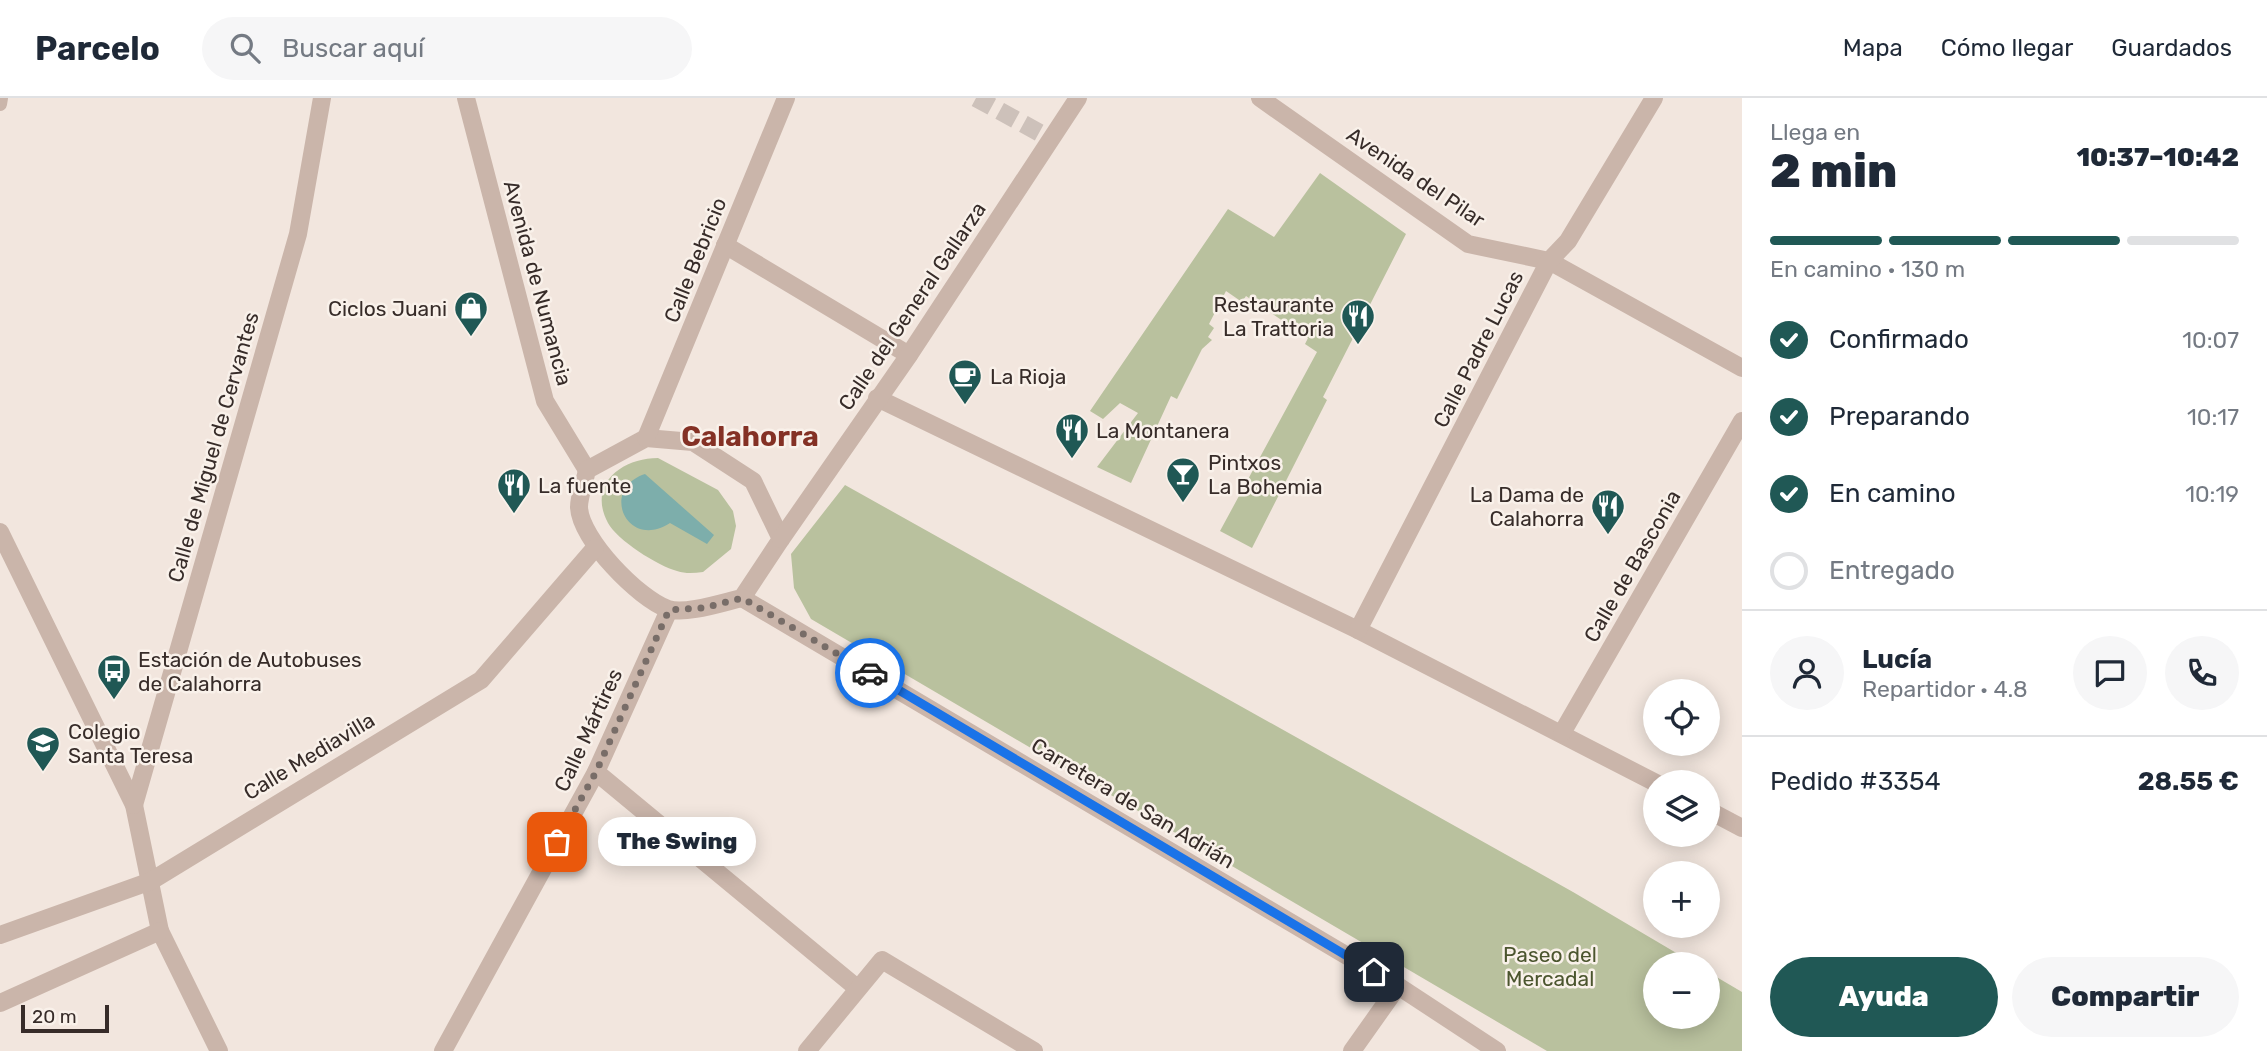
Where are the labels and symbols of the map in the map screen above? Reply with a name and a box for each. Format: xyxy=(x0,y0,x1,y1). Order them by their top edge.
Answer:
street label: Avenida del Pilar xyxy=(1342,122,1490,232)
street label: Avenida de Numancia xyxy=(499,178,577,388)
street label: Calle Bebricio xyxy=(659,194,731,326)
street label: Calle del General Gallarza xyxy=(833,197,991,415)
street label: Calle Padre Lucas xyxy=(1428,266,1528,432)
shop icon: Ciclos Juani xyxy=(452,289,490,338)
place label: Restaurante La Trattoria xyxy=(1214,292,1334,341)
place label: Ciclos Juani xyxy=(328,296,447,321)
restaurant icon: Restaurante La Trattoria xyxy=(1339,297,1377,346)
street label: Calle de Miguel de Cervantes xyxy=(162,309,264,585)
cafe icon: La Rioja xyxy=(946,357,984,406)
place label: La Rioja xyxy=(990,364,1066,389)
restaurant icon: La Montanera xyxy=(1053,411,1091,460)
place label: La Montanera xyxy=(1096,418,1230,443)
district label: Calahorra xyxy=(681,420,819,453)
place label: Pintxos La Bohemia xyxy=(1208,450,1323,499)
bar icon: Pintxos La Bohemia xyxy=(1164,455,1202,504)
restaurant icon: La fuente xyxy=(495,466,533,515)
place label: La fuente xyxy=(538,473,631,498)
place label: La Dama de Calahorra xyxy=(1470,482,1584,531)
street label: Calle de Basconia xyxy=(1578,486,1686,646)
restaurant icon: La Dama de Calahorra xyxy=(1589,487,1627,536)
courier xyxy=(835,638,905,708)
place label: Estación de Autobuses de Calahorra xyxy=(138,647,362,696)
bus stop icon: Estación de Autobuses de Calahorra xyxy=(95,652,133,701)
street label: Calle Mártires xyxy=(549,665,627,795)
street label: Calle Mediavilla xyxy=(239,707,379,805)
place label: Colegio Santa Teresa xyxy=(68,719,193,768)
school or university icon: Colegio Santa Teresa xyxy=(24,724,62,773)
street label: Carretera de San Adrián xyxy=(1027,732,1239,874)
pin xyxy=(527,812,587,872)
callout: The Swing xyxy=(599,818,756,866)
pin xyxy=(1344,942,1404,1002)
park label: Paseo del Mercadal xyxy=(1503,942,1597,991)
scale bar xyxy=(21,1002,108,1034)

